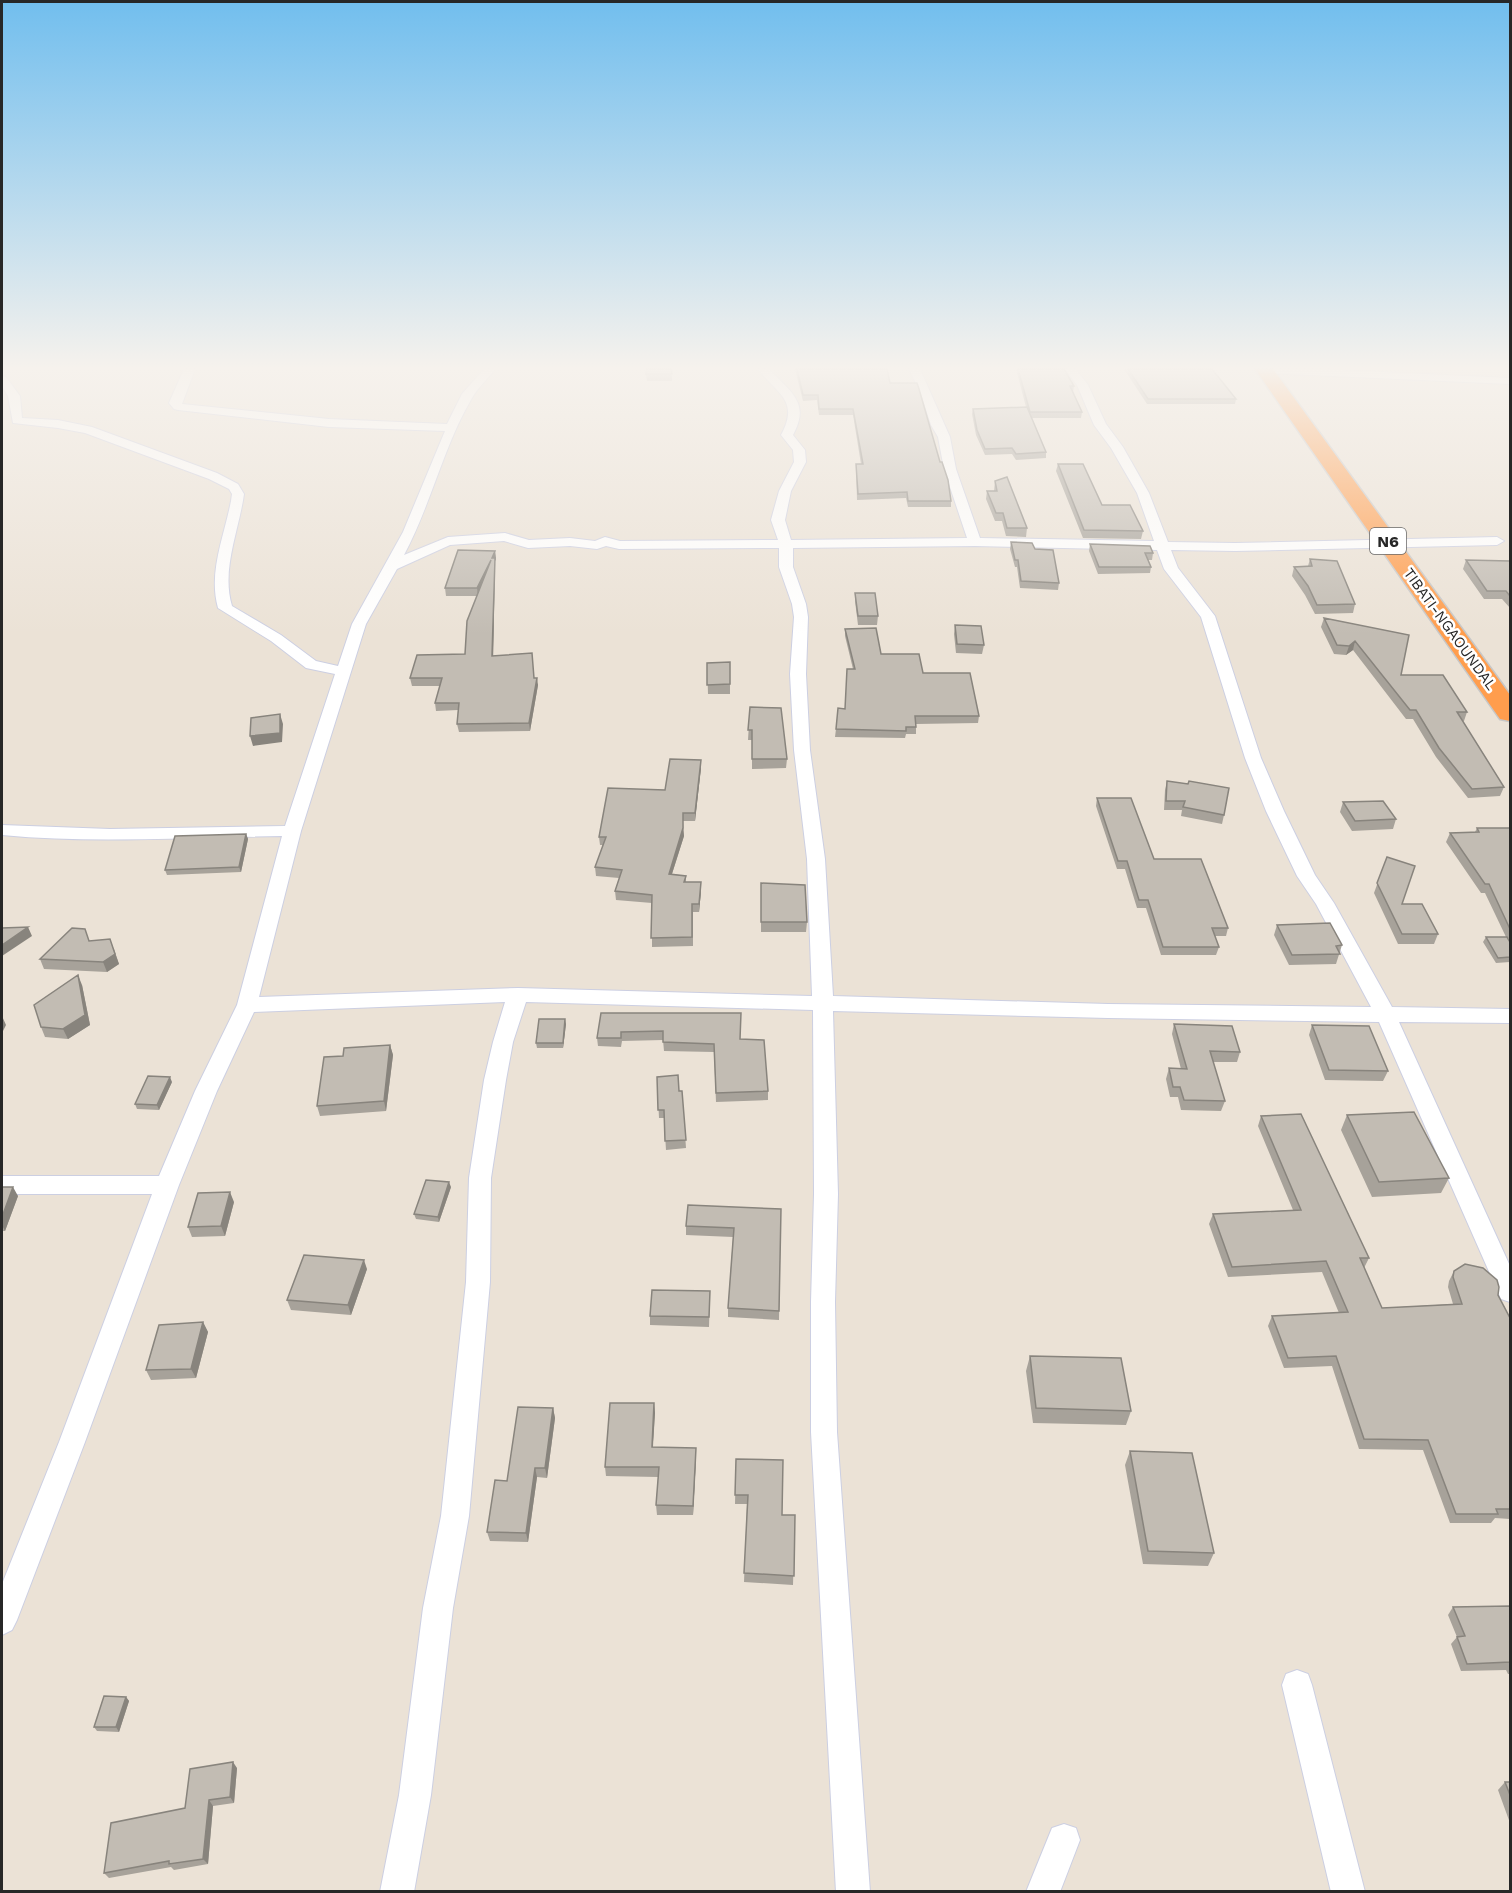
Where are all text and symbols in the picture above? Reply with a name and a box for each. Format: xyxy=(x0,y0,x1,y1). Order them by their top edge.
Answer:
road number: N6 xyxy=(1370,528,1406,554)
street label: TIBATI-NGAOUNDAL xyxy=(1400,564,1500,694)

